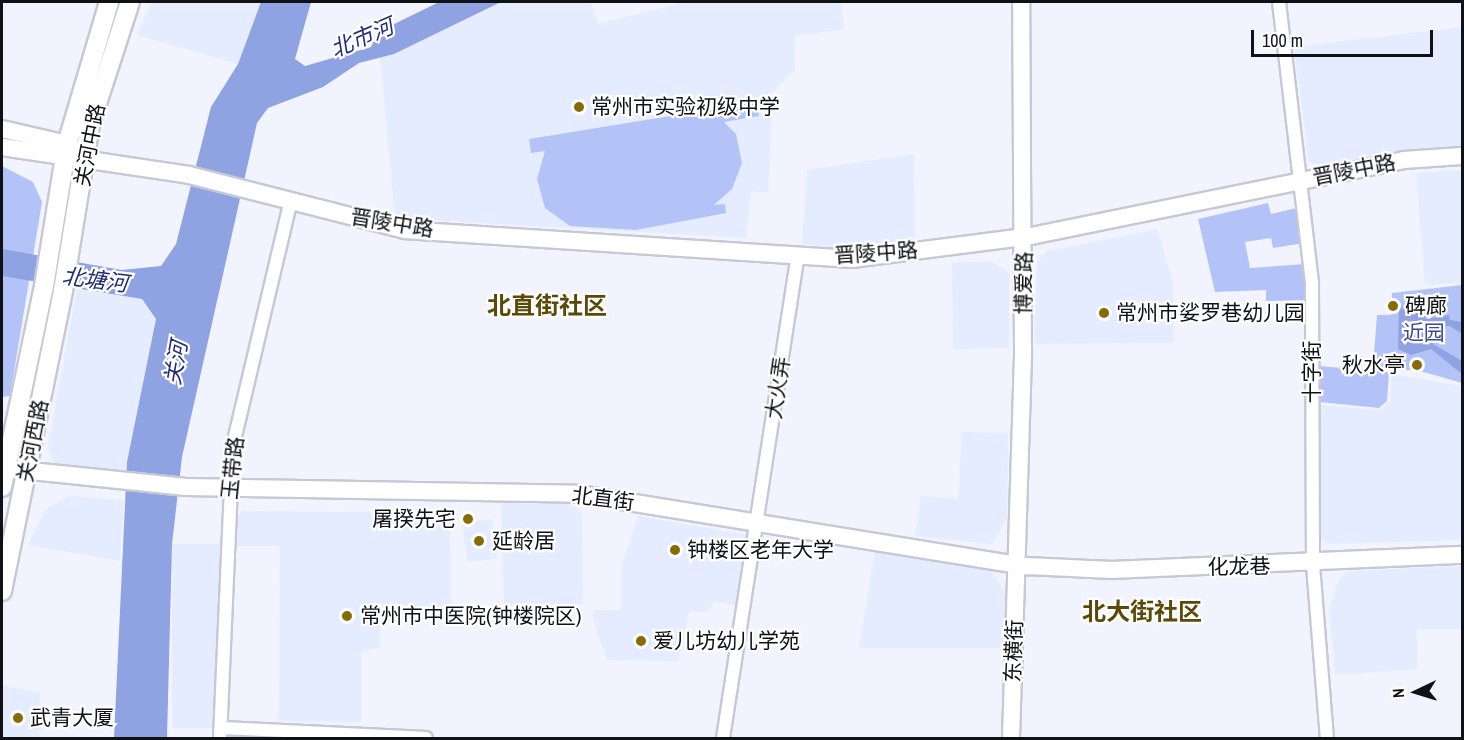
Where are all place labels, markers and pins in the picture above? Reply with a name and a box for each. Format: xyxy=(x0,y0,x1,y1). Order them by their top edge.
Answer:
place label: 常州市实验初级中学 xyxy=(591,94,780,120)
marker: 常州市实验初级中学 xyxy=(572,100,586,114)
place label: 碑廊 xyxy=(1405,293,1447,319)
marker: 碑廊 xyxy=(1386,299,1400,313)
place label: 常州市娑罗巷幼儿园 xyxy=(1116,300,1305,326)
marker: 常州市娑罗巷幼儿园 xyxy=(1097,306,1111,320)
place label: 秋水亭 xyxy=(1342,352,1405,378)
marker: 秋水亭 xyxy=(1410,358,1424,372)
place label: 屠揆先宅 xyxy=(372,506,456,532)
marker: 屠揆先宅 xyxy=(461,512,475,526)
place label: 延龄居 xyxy=(492,528,555,554)
marker: 延龄居 xyxy=(470,532,488,550)
place label: 钟楼区老年大学 xyxy=(687,537,834,563)
marker: 钟楼区老年大学 xyxy=(668,543,682,557)
place label: 常州市中医院(钟楼院区) xyxy=(360,603,581,629)
marker: 常州市中医院(钟楼院区) xyxy=(338,607,356,625)
place label: 爱儿坊幼儿学苑 xyxy=(653,628,800,654)
marker: 爱儿坊幼儿学苑 xyxy=(634,634,648,648)
place label: 武青大厦 xyxy=(30,705,114,731)
marker: 武青大厦 xyxy=(11,711,25,725)

